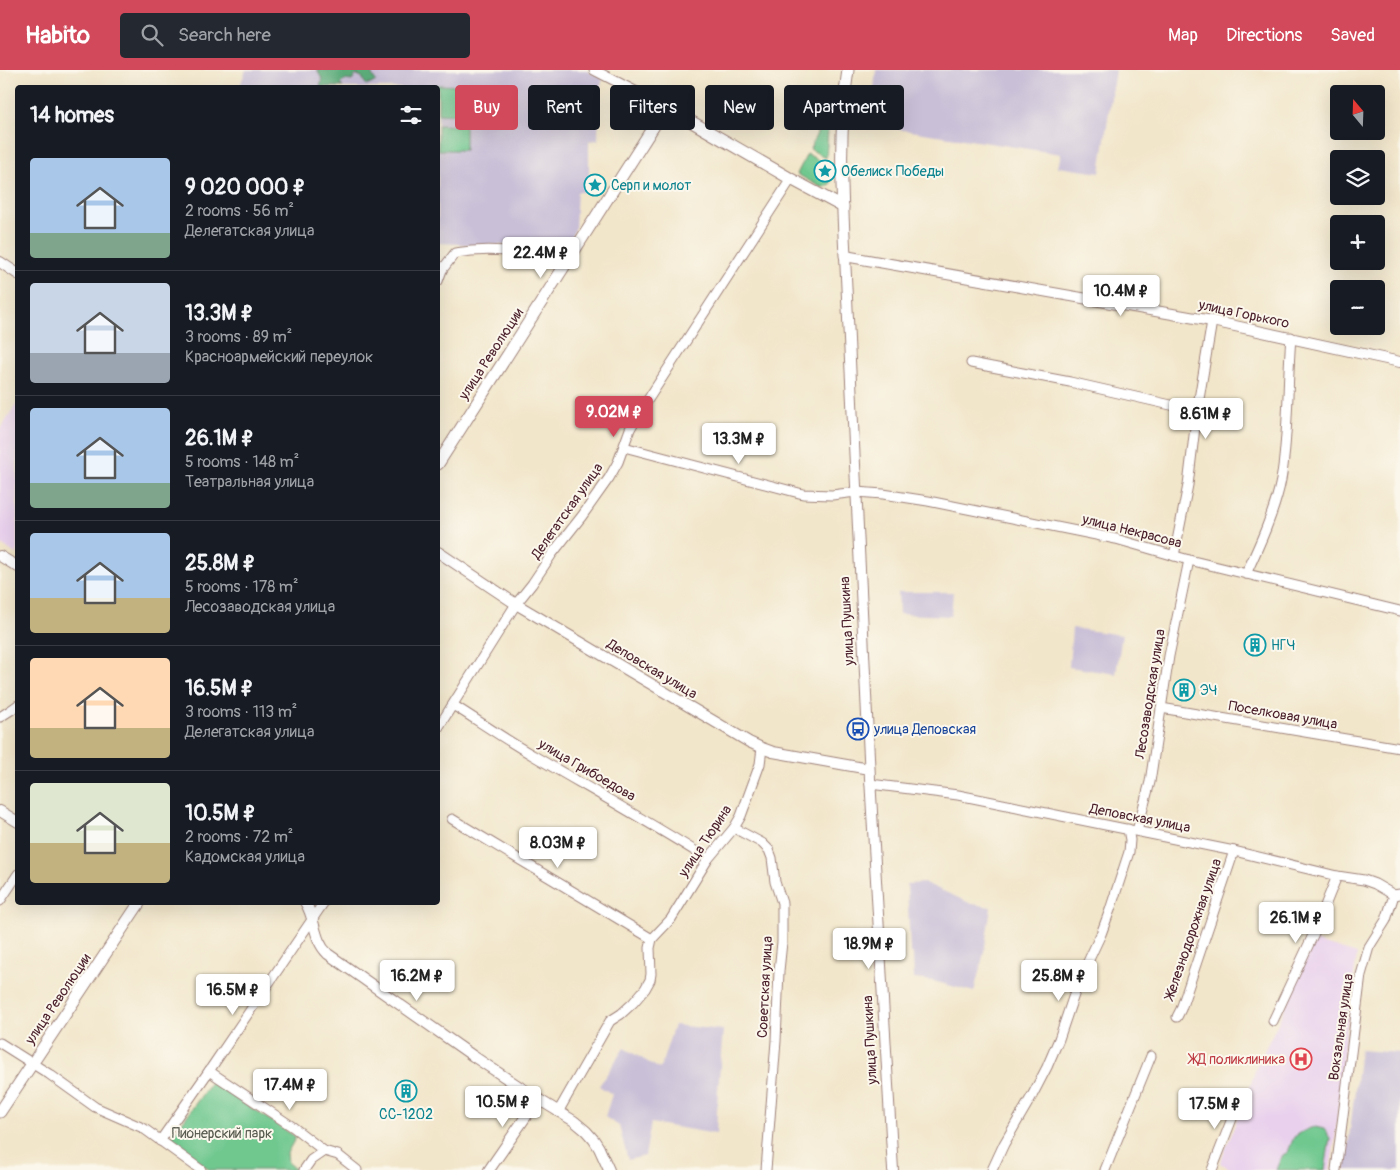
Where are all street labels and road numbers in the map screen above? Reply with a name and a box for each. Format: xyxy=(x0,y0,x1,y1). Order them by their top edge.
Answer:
street label: улица Горького xyxy=(1196,296,1291,332)
street label: улица Революции xyxy=(455,305,527,404)
street label: Делегатская улица xyxy=(527,460,606,563)
street label: улица Некрасова xyxy=(1079,510,1184,552)
street label: улица Пушкина xyxy=(836,576,858,667)
street label: Лесозаводская улица xyxy=(1131,628,1169,761)
street label: Деповская улица xyxy=(603,635,700,703)
street label: Поселковая улица xyxy=(1227,697,1339,733)
street label: улица Грибоедова xyxy=(535,735,639,805)
street label: Деповская улица xyxy=(1087,800,1192,836)
street label: улица Тюрина xyxy=(674,802,735,881)
street label: Железнодорожная улица xyxy=(1160,856,1225,1004)
street label: Советская улица xyxy=(754,935,776,1039)
street label: улица Революции xyxy=(21,950,95,1048)
street label: Вокзальная улица xyxy=(1325,972,1357,1082)
street label: улица Пушкина xyxy=(859,995,881,1086)

